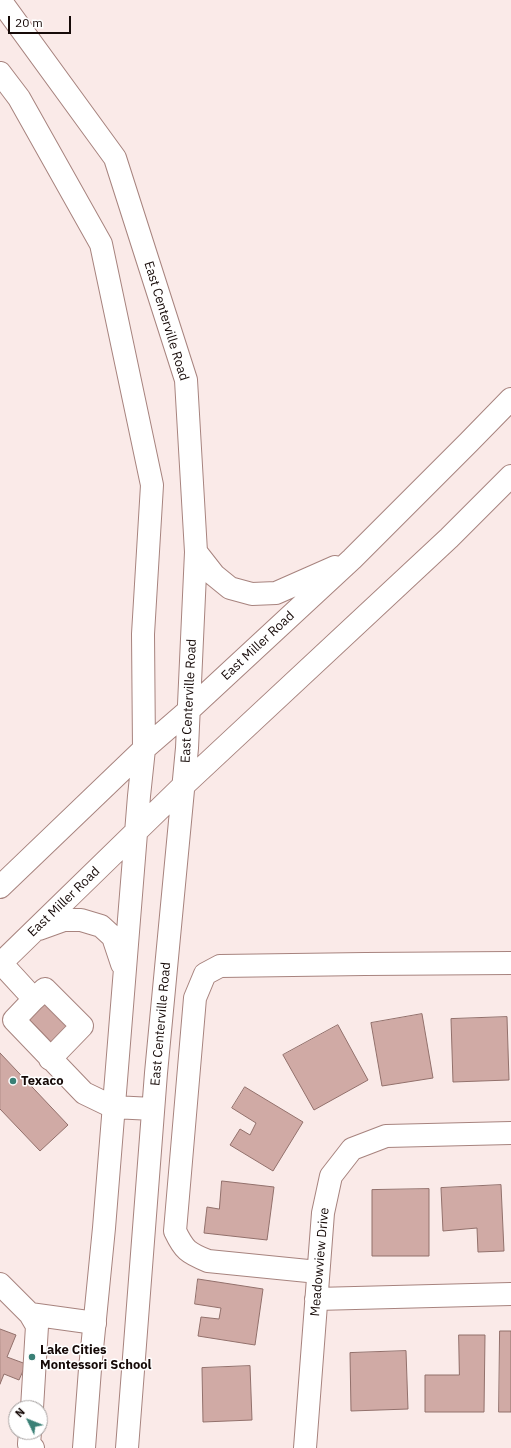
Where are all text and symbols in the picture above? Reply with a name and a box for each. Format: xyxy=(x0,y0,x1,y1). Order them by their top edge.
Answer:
scale bar xyxy=(10,8,73,34)
text: 20 m xyxy=(15,15,43,30)
street label: East Centerville Road xyxy=(140,259,192,383)
street label: East Miller Road xyxy=(218,608,298,684)
street label: East Centerville Road xyxy=(178,639,200,763)
street label: East Miller Road xyxy=(25,864,103,940)
street label: East Centerville Road xyxy=(148,961,174,1087)
place label: Texaco xyxy=(21,1073,64,1089)
marker: Texaco xyxy=(8,1076,18,1086)
street label: Meadowview Drive xyxy=(307,1207,333,1317)
place label: Lake Cities Montessori School xyxy=(40,1342,152,1373)
marker: Lake Cities Montessori School xyxy=(27,1352,37,1362)
north arrow xyxy=(8,1400,48,1440)
text: N xyxy=(12,1405,28,1420)

